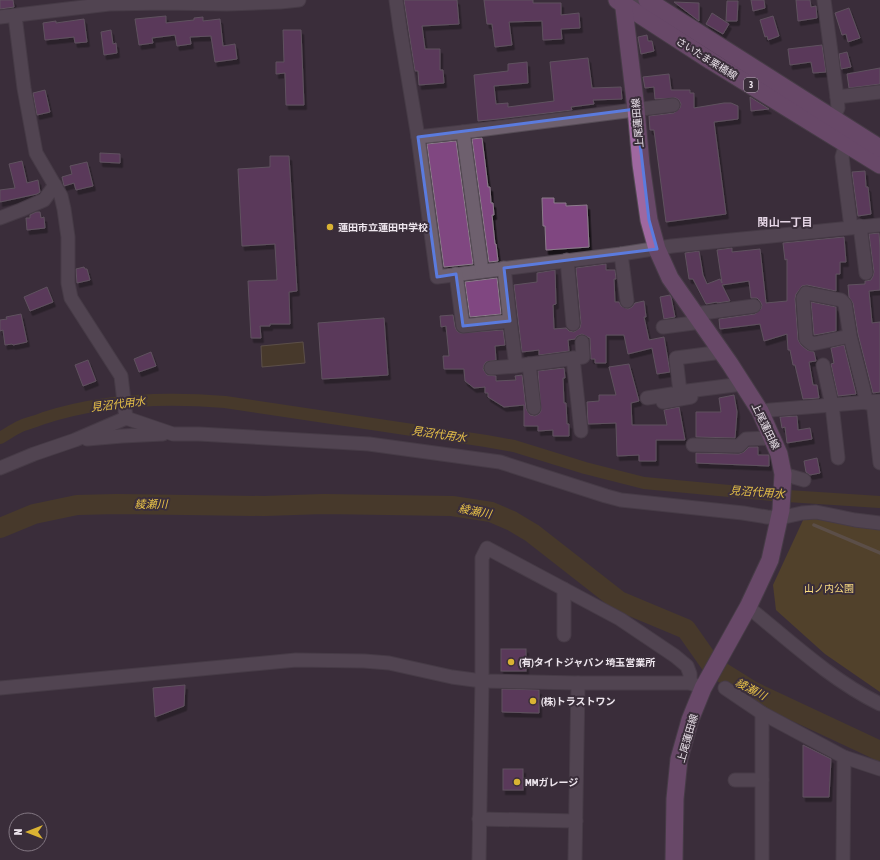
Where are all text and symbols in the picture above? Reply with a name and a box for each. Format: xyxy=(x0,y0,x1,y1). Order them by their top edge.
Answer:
street label: さいたま栗橋線 xyxy=(674,35,739,82)
road number: 3 xyxy=(744,78,758,92)
street label: 上尾蓮田線 xyxy=(630,98,645,148)
district label: 関山一丁目 xyxy=(758,216,813,228)
marker: 蓮田市立蓮田中学校 xyxy=(325,222,335,232)
place label: 蓮田市立蓮田中学校 xyxy=(338,222,428,233)
water label: 見沼代用水 xyxy=(90,395,147,413)
street label: 上尾蓮田線 xyxy=(750,401,781,451)
water label: 見沼代用水 xyxy=(411,424,468,444)
water label: 見沼代用水 xyxy=(729,484,786,500)
water label: 綾瀬川 xyxy=(135,498,168,510)
water label: 綾瀬川 xyxy=(458,502,493,520)
park label: 山ノ内公園 xyxy=(804,583,854,594)
marker: (有)タイトジャパン 埼玉営業所 xyxy=(506,657,516,667)
place label: (有)タイトジャパン 埼玉営業所 xyxy=(519,657,655,668)
water label: 綾瀬川 xyxy=(734,676,769,703)
marker: (株)トラストワン xyxy=(528,696,538,706)
place label: (株)トラストワン xyxy=(541,696,616,707)
street label: 上尾蓮田線 xyxy=(675,713,700,764)
marker: MMガレージ xyxy=(512,777,522,787)
place label: MMガレージ xyxy=(525,777,578,788)
north arrow xyxy=(8,812,48,852)
text: N xyxy=(12,829,24,835)

